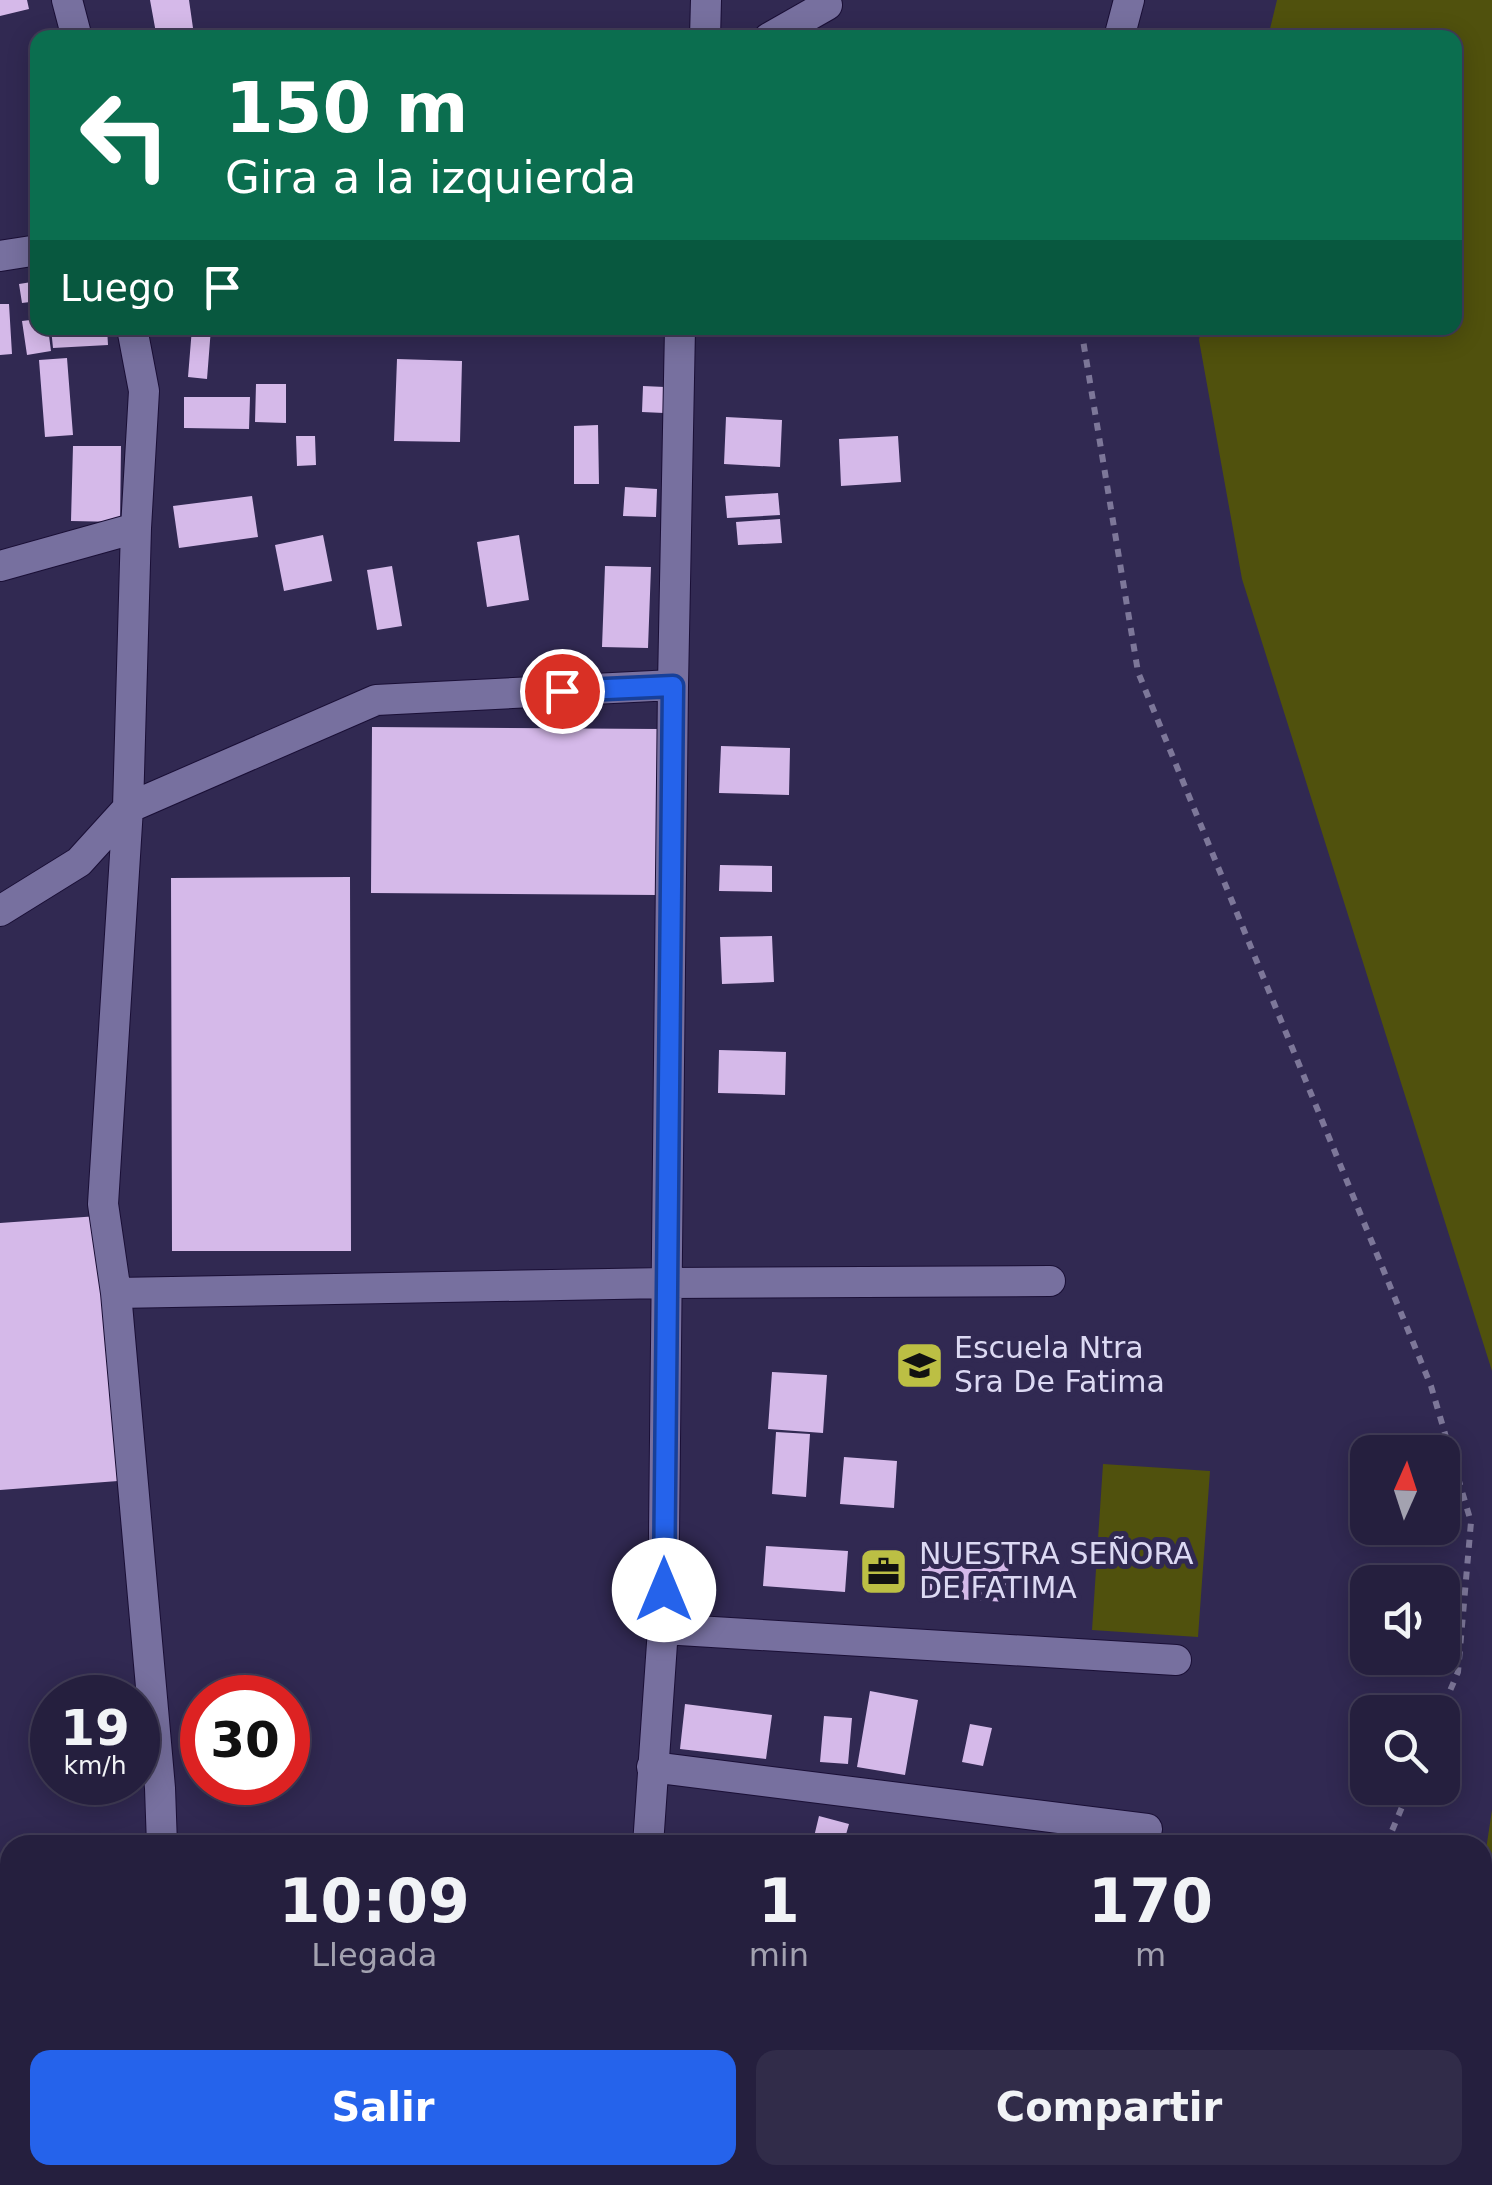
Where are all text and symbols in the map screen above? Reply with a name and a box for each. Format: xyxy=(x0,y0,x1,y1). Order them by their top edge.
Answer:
text: 150 m xyxy=(225,67,468,149)
icon: left xyxy=(60,70,190,200)
text: Gira a la izquierda xyxy=(225,151,636,204)
icon: arrive xyxy=(195,260,250,315)
text: Luego xyxy=(60,266,175,310)
pin xyxy=(520,649,605,734)
icon: arrive xyxy=(535,664,590,719)
place label: Escuela Ntra Sra De Fatima xyxy=(954,1330,1165,1399)
school or university icon: Escuela Ntra Sra De Fatima xyxy=(893,1339,945,1391)
north arrow xyxy=(1350,1435,1460,1545)
map controls xyxy=(1350,1435,1460,1805)
place label: NUESTRA SEÑORA DE FATIMA xyxy=(919,1536,1194,1605)
position arrow xyxy=(612,1538,716,1642)
office icon: NUESTRA SEÑORA DE FATIMA xyxy=(858,1545,910,1597)
button: sound xyxy=(1350,1565,1460,1675)
speed limit sign: 30 xyxy=(180,1675,310,1805)
button: search xyxy=(1350,1695,1460,1805)
text: 19 xyxy=(60,1699,130,1757)
text: km/h xyxy=(63,1751,127,1780)
text: 10:09 xyxy=(279,1866,470,1936)
text: 1 xyxy=(758,1866,800,1936)
text: 170 xyxy=(1088,1866,1213,1936)
text: Llegada xyxy=(311,1936,437,1974)
text: min xyxy=(749,1936,809,1974)
text: m xyxy=(1135,1936,1166,1974)
button: Salir xyxy=(30,2050,736,2165)
button: Compartir xyxy=(756,2050,1462,2165)

